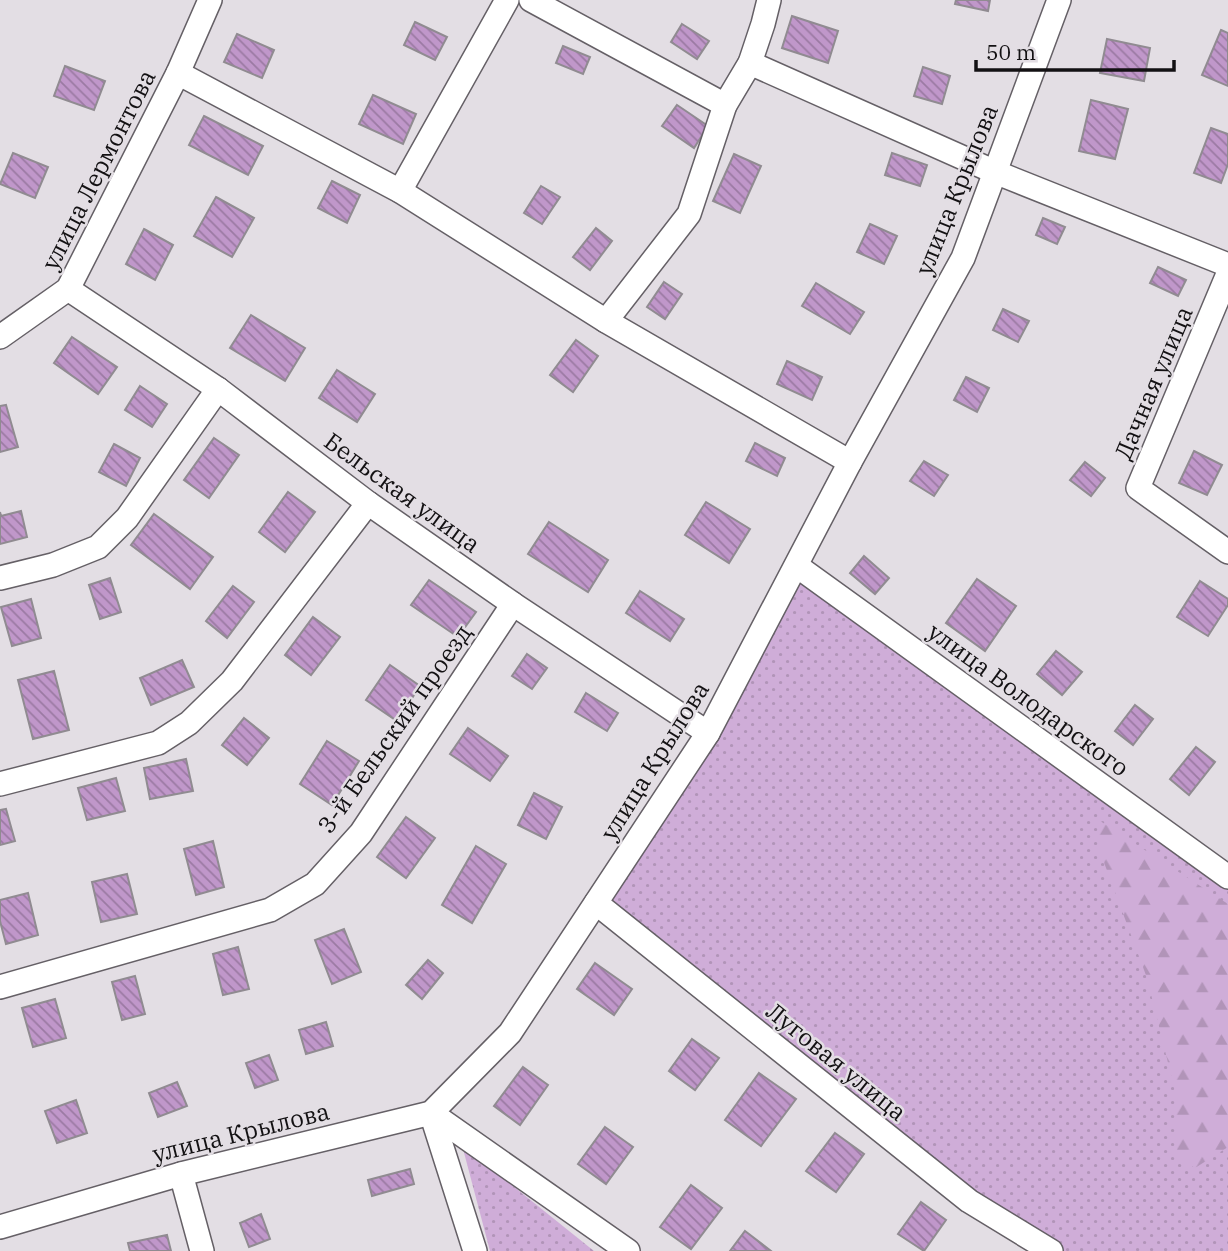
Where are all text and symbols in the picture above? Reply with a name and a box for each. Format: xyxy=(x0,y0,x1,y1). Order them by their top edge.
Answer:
scale bar xyxy=(976,28,1174,72)
text: 50 m xyxy=(986,38,1036,66)
street label: улица Лермонтова xyxy=(34,64,162,275)
street label: улица Крылова xyxy=(907,100,1005,280)
street label: Дачная улица xyxy=(1106,301,1200,464)
street label: Бельская улица xyxy=(318,425,487,560)
street label: улица Володарского xyxy=(922,615,1136,783)
street label: 3-й Бельский проезд xyxy=(310,618,479,839)
street label: улица Крылова xyxy=(593,675,716,846)
street label: Луговая улица xyxy=(760,995,913,1128)
street label: улица Крылова xyxy=(149,1095,333,1170)

